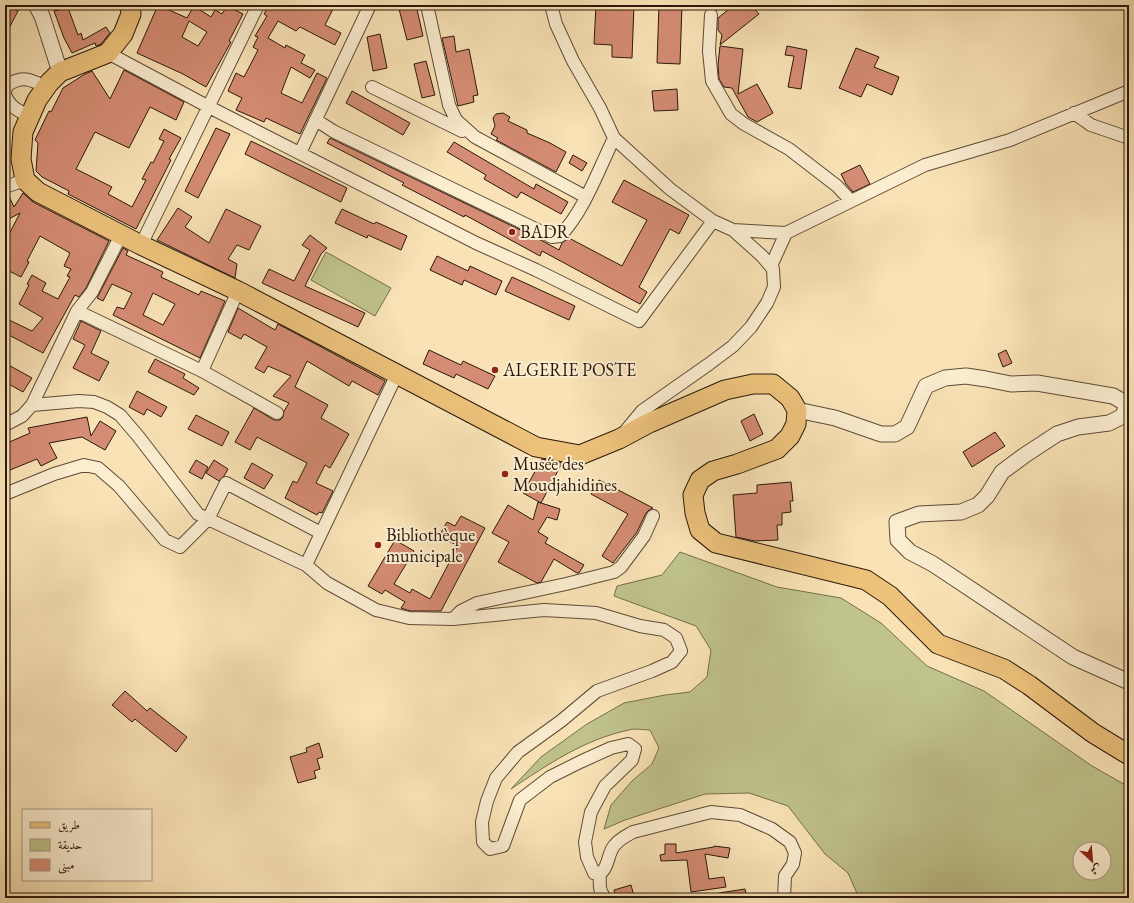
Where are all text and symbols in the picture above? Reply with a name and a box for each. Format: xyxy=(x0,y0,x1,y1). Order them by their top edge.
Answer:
place label: BADR xyxy=(520,220,570,243)
marker: BADR xyxy=(507,227,517,237)
place label: ALGERIE POSTE xyxy=(502,358,636,381)
marker: ALGERIE POSTE xyxy=(490,365,500,375)
place label: Musée des Moudjahidines xyxy=(513,452,617,496)
marker: Musée des Moudjahidines xyxy=(500,469,510,479)
place label: Bibliothèque municipale xyxy=(386,523,475,567)
marker: Bibliothèque municipale xyxy=(373,540,383,550)
legend xyxy=(22,809,152,881)
text: طريق xyxy=(58,817,80,833)
text: حديقة xyxy=(58,837,82,853)
north arrow xyxy=(1072,841,1112,881)
text: مبنى xyxy=(58,857,74,874)
text: ش xyxy=(1088,861,1104,879)

